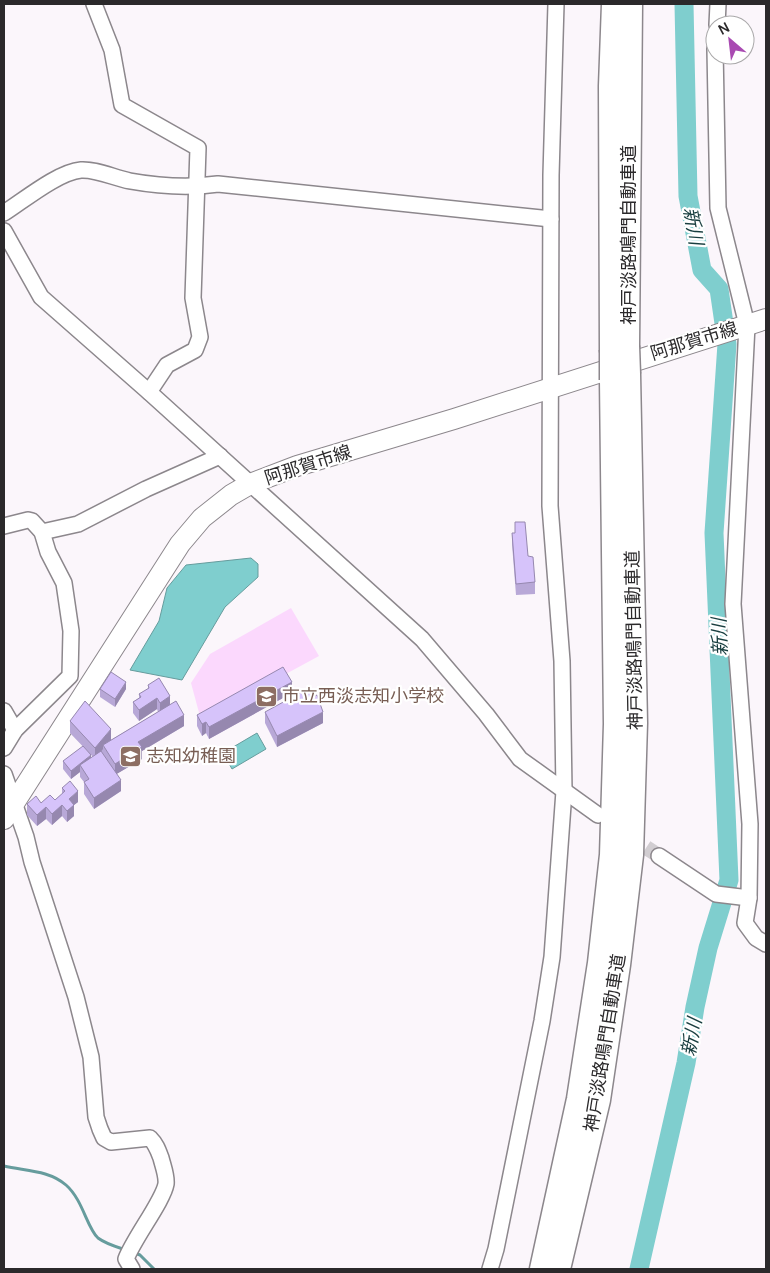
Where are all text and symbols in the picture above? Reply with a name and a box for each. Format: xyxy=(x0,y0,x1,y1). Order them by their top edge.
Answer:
north arrow xyxy=(705,15,755,65)
text: N xyxy=(715,17,733,39)
street label: 神戸淡路鳴門自動車道 xyxy=(616,145,640,325)
water label: 新川 xyxy=(678,205,710,249)
street label: 阿那賀市線 xyxy=(647,315,740,365)
street label: 阿那賀市線 xyxy=(261,439,354,489)
street label: 神戸淡路鳴門自動車道 xyxy=(619,550,647,730)
water label: 新川 xyxy=(705,616,733,656)
place label: 市立西淡志知小学校 xyxy=(282,683,444,707)
school or university icon: 市立西淡志知小学校 xyxy=(254,684,278,708)
place label: 志知幼稚園 xyxy=(146,743,236,767)
school or university icon: 志知幼稚園 xyxy=(118,744,142,768)
street label: 神戸淡路鳴門自動車道 xyxy=(578,952,630,1134)
water label: 新川 xyxy=(675,1014,708,1058)

